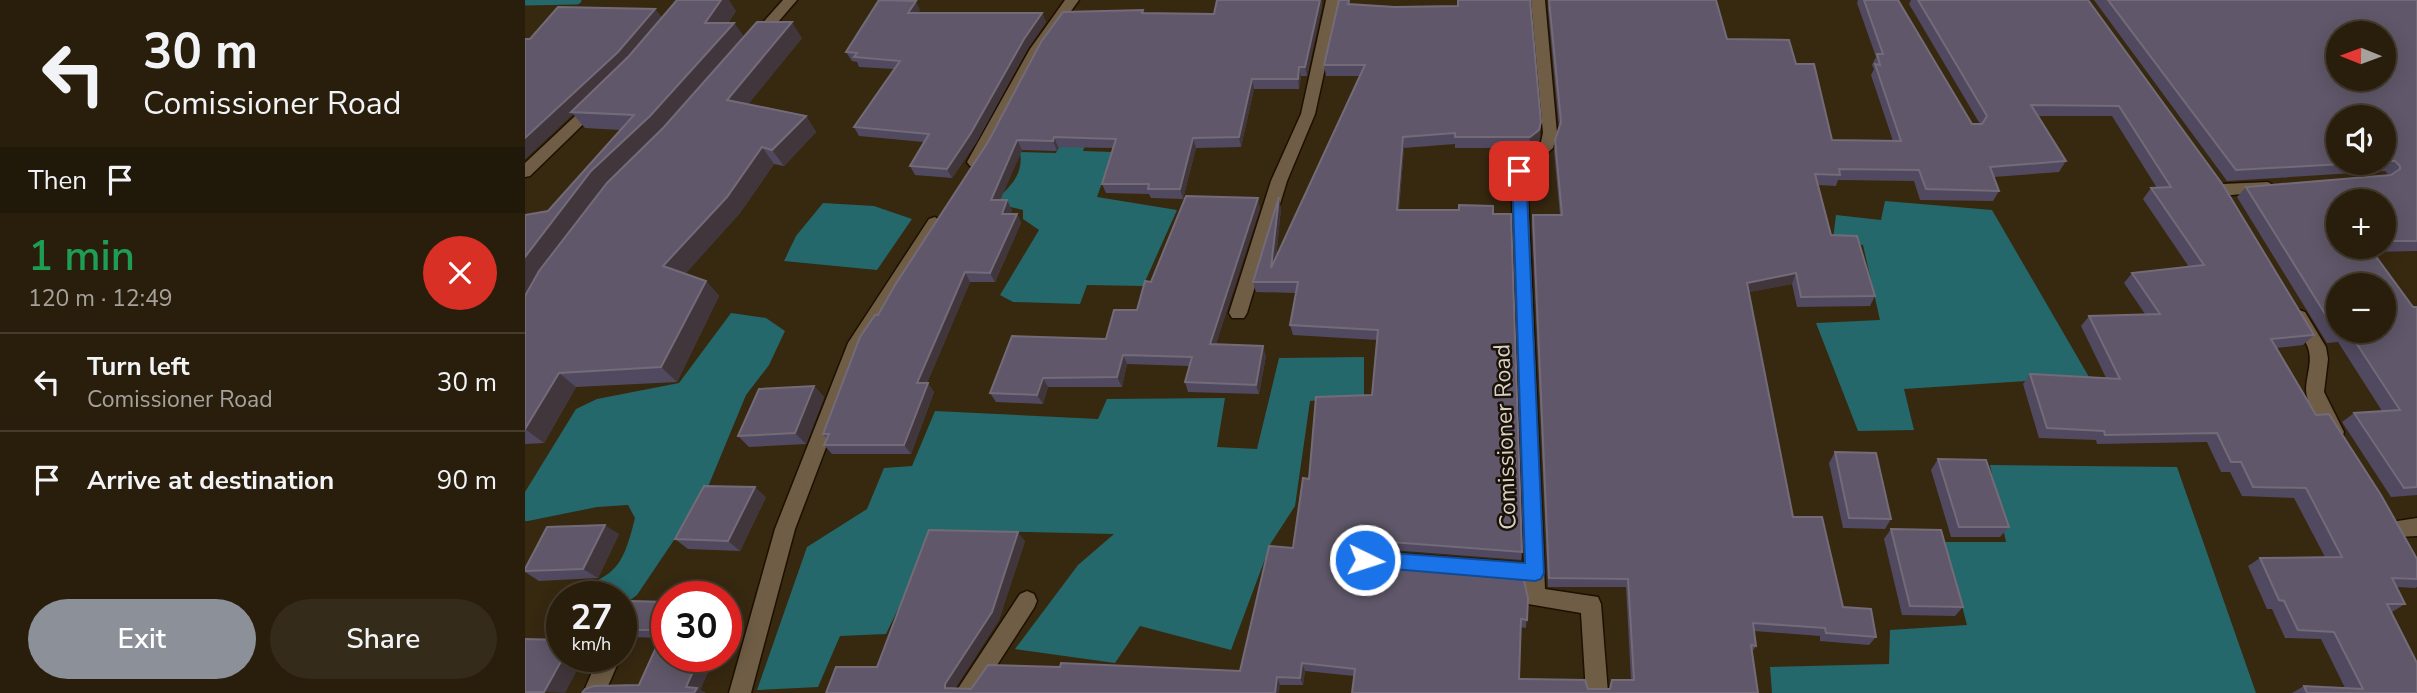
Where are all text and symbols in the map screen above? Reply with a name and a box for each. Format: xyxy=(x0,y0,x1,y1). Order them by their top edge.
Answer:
text: 30 m xyxy=(143,18,258,85)
north arrow xyxy=(2326,21,2396,91)
map controls xyxy=(2326,21,2396,343)
icon: left xyxy=(28,28,119,119)
text: Comissioner Road xyxy=(143,82,401,125)
button: sound xyxy=(2326,105,2396,175)
pin xyxy=(1489,141,1549,201)
icon: arrive xyxy=(1500,152,1538,190)
icon: arrive xyxy=(101,161,139,199)
text: Then xyxy=(28,163,87,198)
button: + xyxy=(2326,189,2396,259)
text: 1 min xyxy=(28,228,135,285)
button: close xyxy=(423,236,497,310)
button: − xyxy=(2326,273,2396,343)
text: 120 m · 12:49 xyxy=(28,283,173,314)
street label: Comissioner Road xyxy=(1486,344,1524,530)
text: Turn left xyxy=(87,349,190,384)
icon: left xyxy=(28,363,66,401)
text: 30 m xyxy=(437,365,497,400)
text: Comissioner Road xyxy=(87,384,273,415)
icon: arrive xyxy=(28,461,66,499)
text: Arrive at destination xyxy=(87,463,334,498)
text: 90 m xyxy=(437,463,497,498)
position arrow xyxy=(1328,523,1402,597)
speed limit sign: 30 xyxy=(651,581,742,672)
text: 27 xyxy=(570,594,613,641)
button: Exit xyxy=(28,599,256,679)
button: Share xyxy=(270,599,497,679)
text: km/h xyxy=(572,632,611,656)

